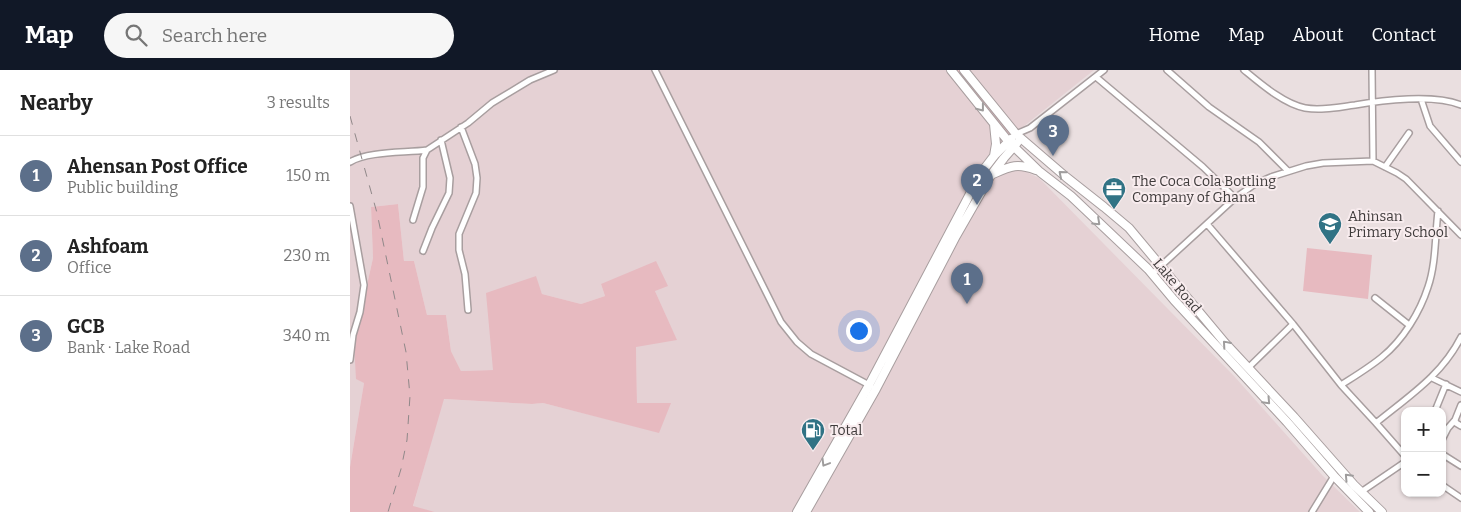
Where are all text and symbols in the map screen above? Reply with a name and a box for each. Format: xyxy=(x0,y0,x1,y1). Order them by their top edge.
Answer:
search box xyxy=(104,13,454,58)
text: Map xyxy=(25,21,74,49)
icon: search xyxy=(122,21,150,49)
text: Search here xyxy=(162,24,267,47)
text: Home xyxy=(1149,24,1200,46)
text: Map xyxy=(1228,24,1264,46)
text: About xyxy=(1292,24,1343,46)
text: Contact xyxy=(1371,24,1436,46)
text: Nearby xyxy=(20,90,93,116)
text: 3 results xyxy=(267,93,330,112)
one-way arrow xyxy=(976,102,984,111)
pin: 3 xyxy=(1037,115,1069,156)
text: Ahensan Post Office xyxy=(67,155,248,178)
pin: 2 xyxy=(961,164,993,205)
text: 1 xyxy=(33,166,39,185)
text: 150 m xyxy=(286,166,330,185)
one-way arrow xyxy=(1058,170,1067,179)
place label: The Coca Cola Bottling Company of Ghana xyxy=(1132,173,1276,206)
office icon: The Coca Cola Bottling Company of Ghana xyxy=(1101,176,1127,210)
text: Public building xyxy=(67,178,178,197)
place label: Ahinsan Primary School xyxy=(1348,208,1448,241)
school or university icon: Ahinsan Primary School xyxy=(1317,211,1343,245)
one-way arrow xyxy=(1091,216,1100,225)
text: Ashfoam xyxy=(67,235,148,258)
text: 2 xyxy=(31,246,41,265)
text: 230 m xyxy=(283,246,330,265)
street label: Lake Road xyxy=(1149,255,1205,317)
text: Office xyxy=(67,258,112,277)
pin: 1 xyxy=(951,263,983,304)
text: GCB xyxy=(67,315,105,338)
your location xyxy=(846,318,872,344)
text: 3 xyxy=(31,326,41,345)
text: 340 m xyxy=(283,326,330,345)
text: Bank · Lake Road xyxy=(67,338,190,357)
one-way arrow xyxy=(1223,341,1232,350)
one-way arrow xyxy=(1261,395,1270,404)
map controls xyxy=(1401,407,1446,497)
button: + xyxy=(1401,407,1446,452)
fuel station icon: Total xyxy=(800,417,826,451)
place label: Total xyxy=(830,422,862,439)
button: − xyxy=(1401,452,1446,497)
one-way arrow xyxy=(821,457,831,466)
one-way arrow xyxy=(1344,474,1353,483)

